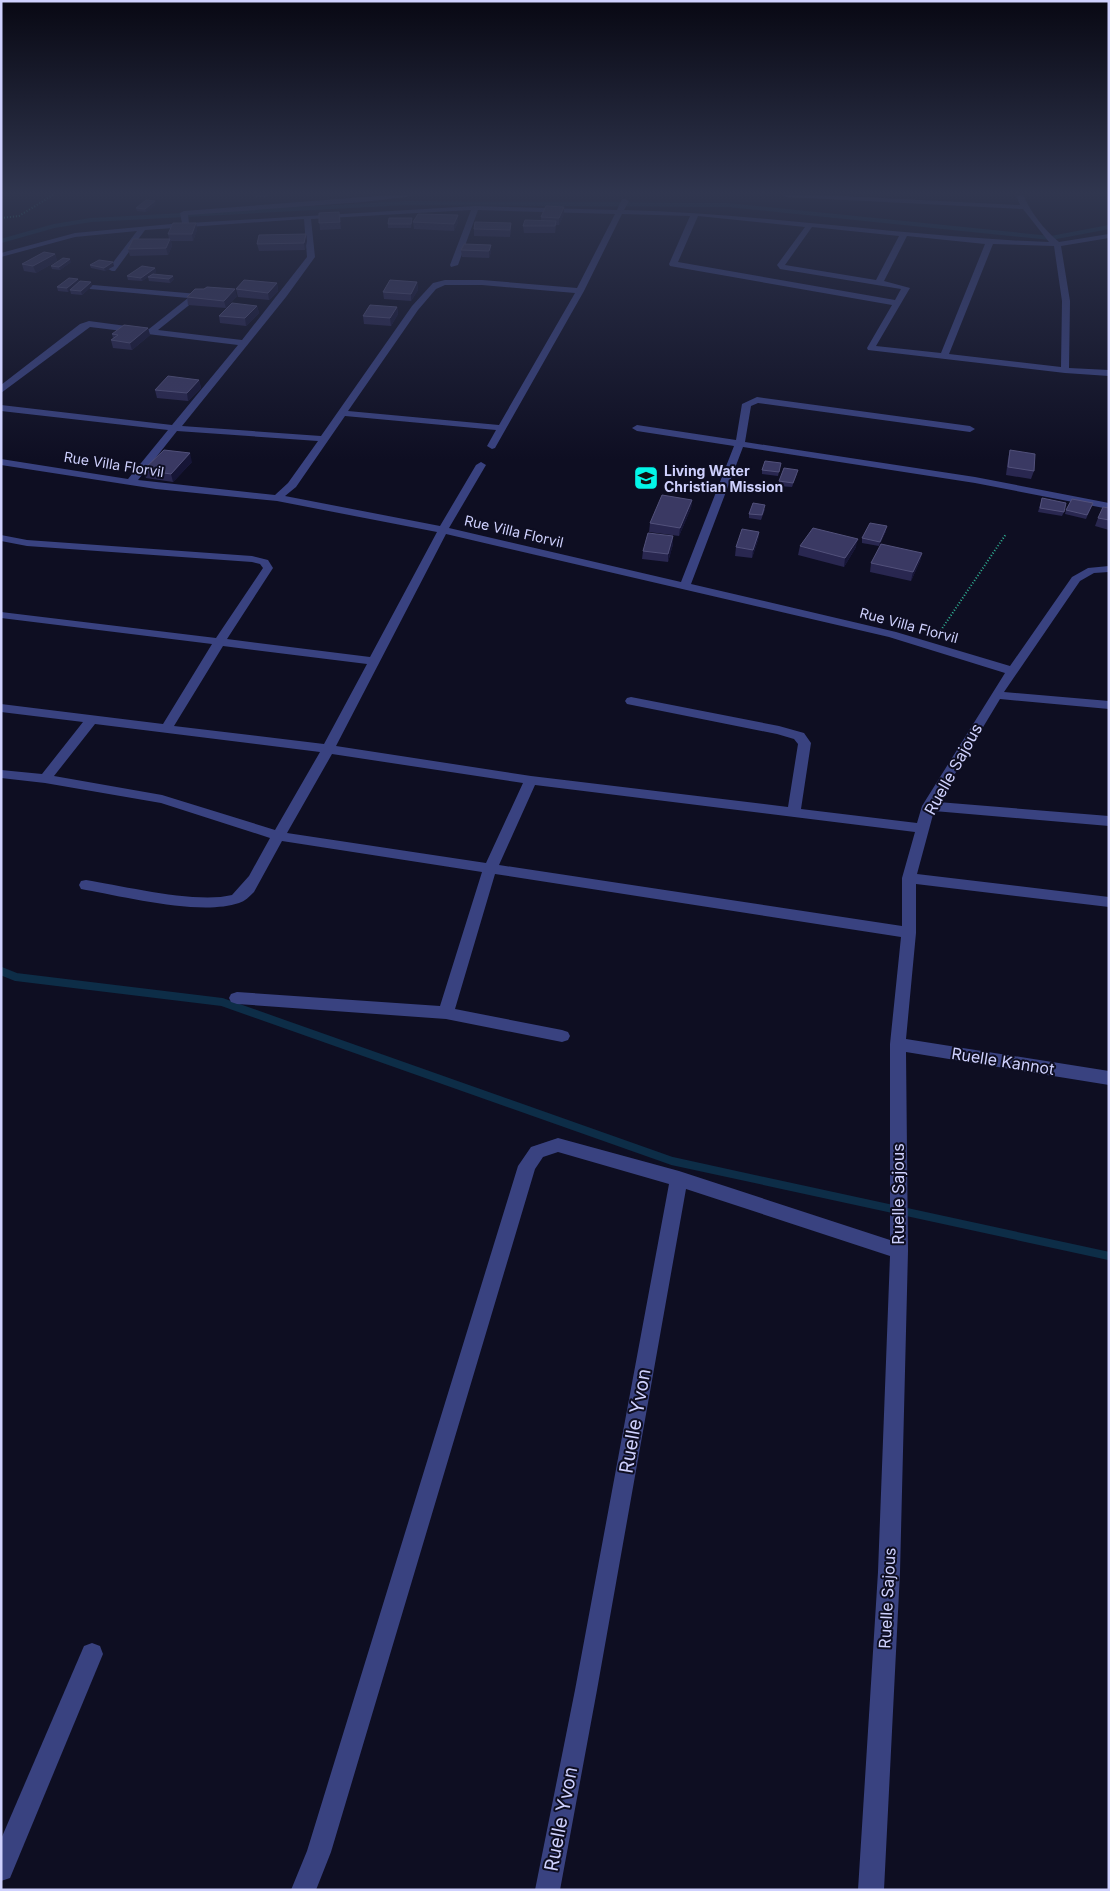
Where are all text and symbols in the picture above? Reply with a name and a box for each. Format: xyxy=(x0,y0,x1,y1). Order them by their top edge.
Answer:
street label: Rue Villa Florvil xyxy=(63,448,165,480)
place label: Living Water Christian Mission xyxy=(664,462,783,495)
school or university icon: Living Water Christian Mission xyxy=(633,465,659,491)
street label: Rue Villa Florvil xyxy=(463,511,565,551)
street label: Rue Villa Florvil xyxy=(858,604,960,646)
street label: Ruelle Sajous xyxy=(920,720,986,818)
street label: Ruelle Kannot xyxy=(950,1043,1056,1079)
street label: Ruelle Sajous xyxy=(888,1143,908,1245)
street label: Ruelle Yvon xyxy=(614,1367,656,1475)
street label: Ruelle Sajous xyxy=(874,1547,900,1649)
street label: Ruelle Yvon xyxy=(540,1765,582,1873)

